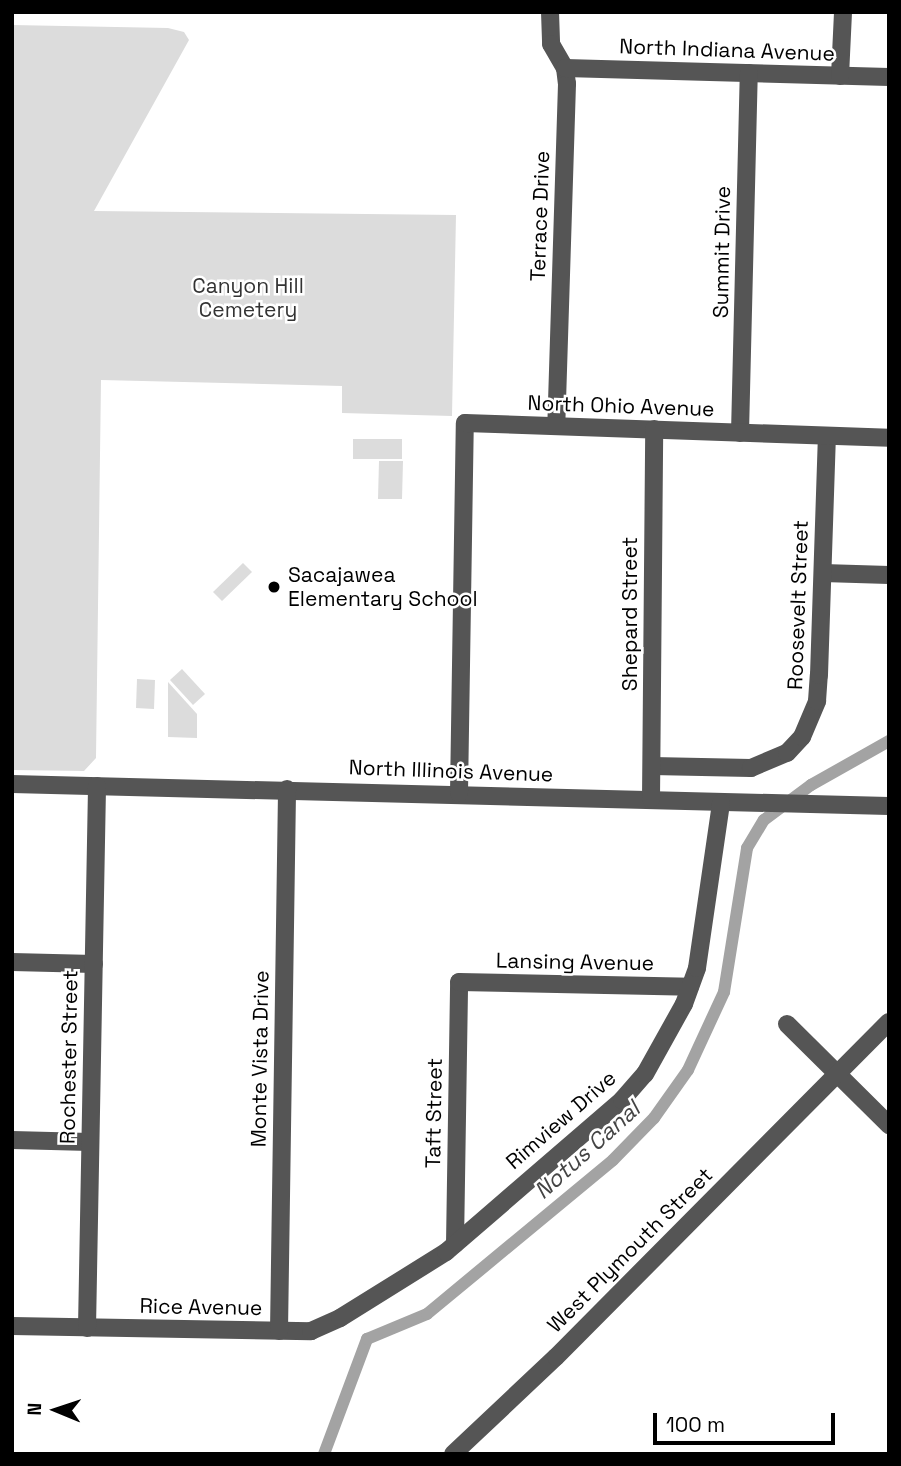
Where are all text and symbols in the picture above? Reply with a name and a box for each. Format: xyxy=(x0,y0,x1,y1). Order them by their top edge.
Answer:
street label: North Indiana Avenue xyxy=(619,34,835,66)
street label: Terrace Drive xyxy=(525,150,555,282)
street label: Summit Drive xyxy=(708,186,736,318)
park label: Canyon Hill Cemetery xyxy=(192,273,304,323)
street label: North Ohio Avenue xyxy=(527,390,715,422)
street label: Roosevelt Street xyxy=(782,520,814,690)
street label: Shepard Street xyxy=(617,537,643,691)
place label: Sacajawea Elementary School xyxy=(288,562,478,612)
marker: Sacajawea Elementary School xyxy=(266,579,282,595)
street label: North Illinois Avenue xyxy=(348,755,554,787)
street label: Lansing Avenue xyxy=(496,948,654,976)
street label: Rochester Street xyxy=(55,970,83,1144)
street label: Monte Vista Drive xyxy=(246,970,274,1148)
street label: Taft Street xyxy=(420,1058,448,1168)
street label: Rimview Drive xyxy=(501,1065,621,1175)
water label: Notus Canal xyxy=(528,1095,646,1205)
street label: West Plymouth Street xyxy=(542,1162,718,1338)
street label: Rice Avenue xyxy=(139,1293,263,1321)
north arrow xyxy=(21,1375,91,1445)
scale bar xyxy=(656,1400,838,1444)
text: N xyxy=(22,1402,47,1416)
text: 100 m xyxy=(666,1411,725,1438)

